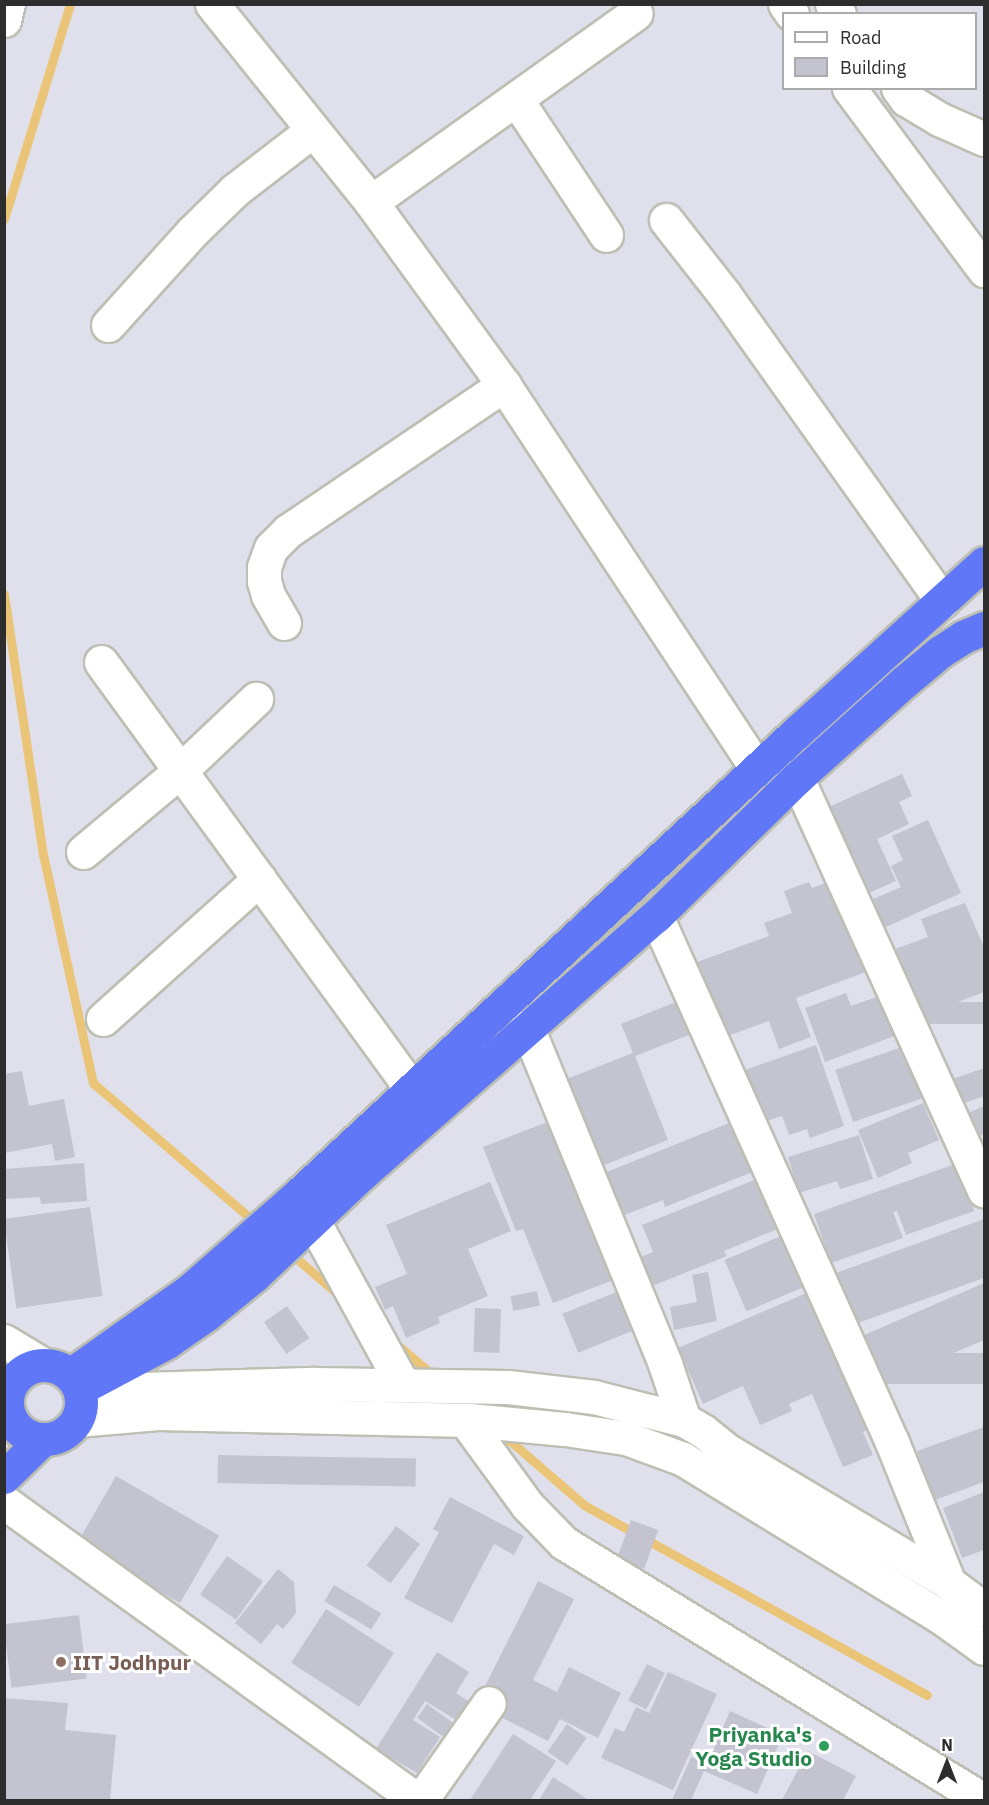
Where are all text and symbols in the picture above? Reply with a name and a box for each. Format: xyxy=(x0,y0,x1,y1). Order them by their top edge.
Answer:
legend xyxy=(782,12,977,90)
text: Road xyxy=(840,26,881,49)
text: Building xyxy=(840,56,906,79)
place label: IIT Jodhpur xyxy=(73,1649,191,1675)
marker: IIT Jodhpur xyxy=(54,1655,68,1669)
place label: Priyanka's Yoga Studio xyxy=(695,1721,812,1771)
north arrow xyxy=(917,1733,977,1793)
text: N xyxy=(941,1735,953,1755)
marker: Priyanka's Yoga Studio xyxy=(817,1739,831,1753)

